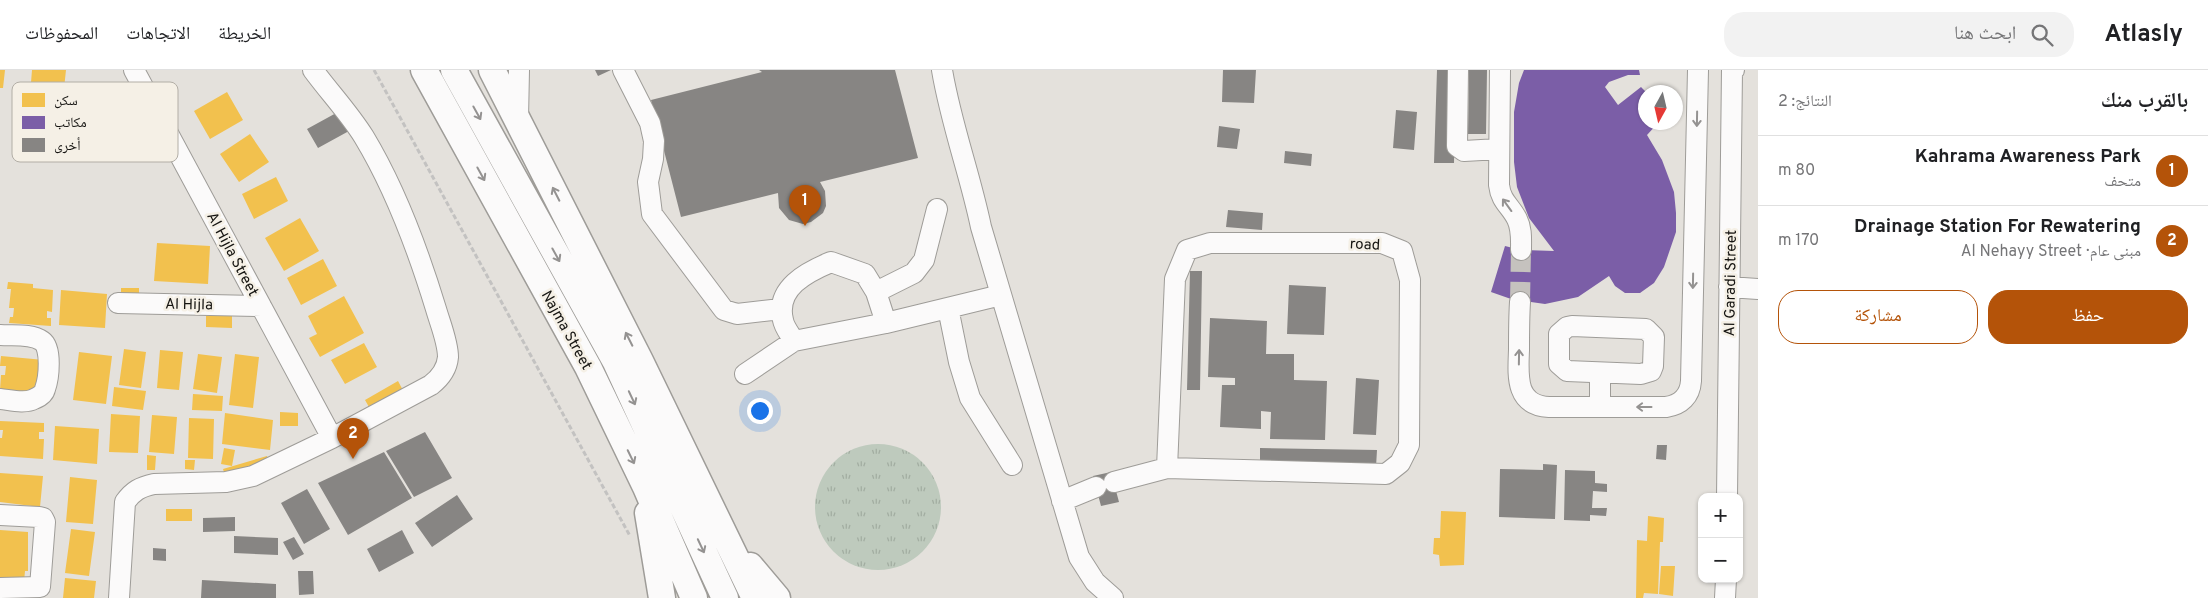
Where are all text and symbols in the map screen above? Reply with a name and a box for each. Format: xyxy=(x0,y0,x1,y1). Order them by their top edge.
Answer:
search box xyxy=(1724,12,2074,57)
text: Atlasly xyxy=(2104,20,2183,50)
icon: search xyxy=(2028,21,2056,49)
text: ابحث هنا xyxy=(1954,22,2016,46)
text: المحفوظات xyxy=(25,23,98,46)
text: الاتجاهات xyxy=(126,23,190,46)
text: الخريطة xyxy=(218,23,271,46)
legend xyxy=(12,82,178,162)
north arrow xyxy=(1638,85,1683,130)
text: بالقرب منك xyxy=(2101,88,2188,115)
text: النتائج: 2 xyxy=(1778,92,1832,112)
text: سكن xyxy=(54,93,78,110)
one-way arrow xyxy=(472,105,482,120)
one-way arrow xyxy=(1692,110,1701,126)
text: مكاتب xyxy=(54,115,87,132)
text: أخرى xyxy=(54,137,81,155)
text: Kahrama Awareness Park xyxy=(1915,145,2141,169)
text: 80 m xyxy=(1778,161,1815,181)
text: 1 xyxy=(2169,161,2175,181)
one-way arrow xyxy=(477,166,487,181)
text: متحف xyxy=(2104,172,2141,192)
pin: 1 xyxy=(789,185,821,226)
one-way arrow xyxy=(551,186,561,201)
one-way arrow xyxy=(1502,198,1512,212)
street label: Al Hijla Street xyxy=(201,209,262,300)
text: Drainage Station For Rewatering xyxy=(1854,215,2141,239)
street label: Al Garadi Street xyxy=(1721,229,1742,337)
text: 170 m xyxy=(1778,231,1819,251)
text: 2 xyxy=(2167,231,2177,251)
street label: road xyxy=(1349,235,1381,256)
text: مبنى عام · Al Nehayy Street xyxy=(1961,242,2141,262)
one-way arrow xyxy=(551,247,561,262)
one-way arrow xyxy=(1689,273,1698,289)
street label: Najma Street xyxy=(536,288,595,374)
button: مشاركة xyxy=(1778,290,1978,344)
button: حفظ xyxy=(1988,290,2188,344)
street label: Al Hijla xyxy=(165,296,213,315)
one-way arrow xyxy=(624,332,633,347)
one-way arrow xyxy=(1514,350,1523,366)
one-way arrow xyxy=(628,390,638,405)
your location xyxy=(747,398,773,424)
one-way arrow xyxy=(1636,402,1652,412)
pin: 2 xyxy=(337,418,369,459)
one-way arrow xyxy=(626,449,636,464)
map controls xyxy=(1698,493,1743,583)
button: + xyxy=(1698,493,1743,538)
one-way arrow xyxy=(696,538,706,553)
button: − xyxy=(1698,538,1743,583)

